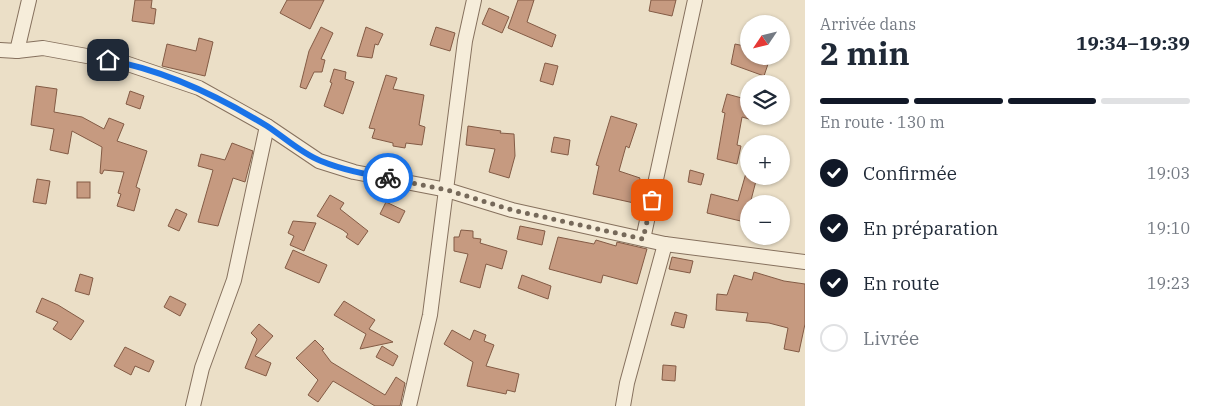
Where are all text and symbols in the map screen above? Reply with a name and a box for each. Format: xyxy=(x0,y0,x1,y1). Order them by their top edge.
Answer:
text: Arrivée dans xyxy=(820,14,916,34)
north arrow xyxy=(740,15,790,65)
map controls xyxy=(740,15,790,245)
text: 19:34–19:39 xyxy=(1076,31,1190,55)
text: 2 min xyxy=(820,32,910,74)
pin xyxy=(87,39,129,81)
icon: home xyxy=(94,46,122,74)
button: layers xyxy=(740,75,790,125)
text: En route · 130 m xyxy=(820,112,945,132)
button: + xyxy=(740,135,790,185)
courier xyxy=(363,153,413,203)
icon: check xyxy=(820,159,848,187)
text: Confirmée xyxy=(863,161,957,185)
text: 19:03 xyxy=(1147,163,1190,183)
icon: bike xyxy=(374,164,402,192)
pin xyxy=(631,179,673,221)
icon: bag xyxy=(638,186,666,214)
button: − xyxy=(740,195,790,245)
icon: check xyxy=(820,214,848,242)
text: En préparation xyxy=(863,216,998,240)
text: 19:10 xyxy=(1147,218,1190,238)
icon: check xyxy=(820,269,848,297)
text: En route xyxy=(863,271,940,295)
text: 19:23 xyxy=(1147,273,1190,293)
text: Livrée xyxy=(863,326,919,350)

